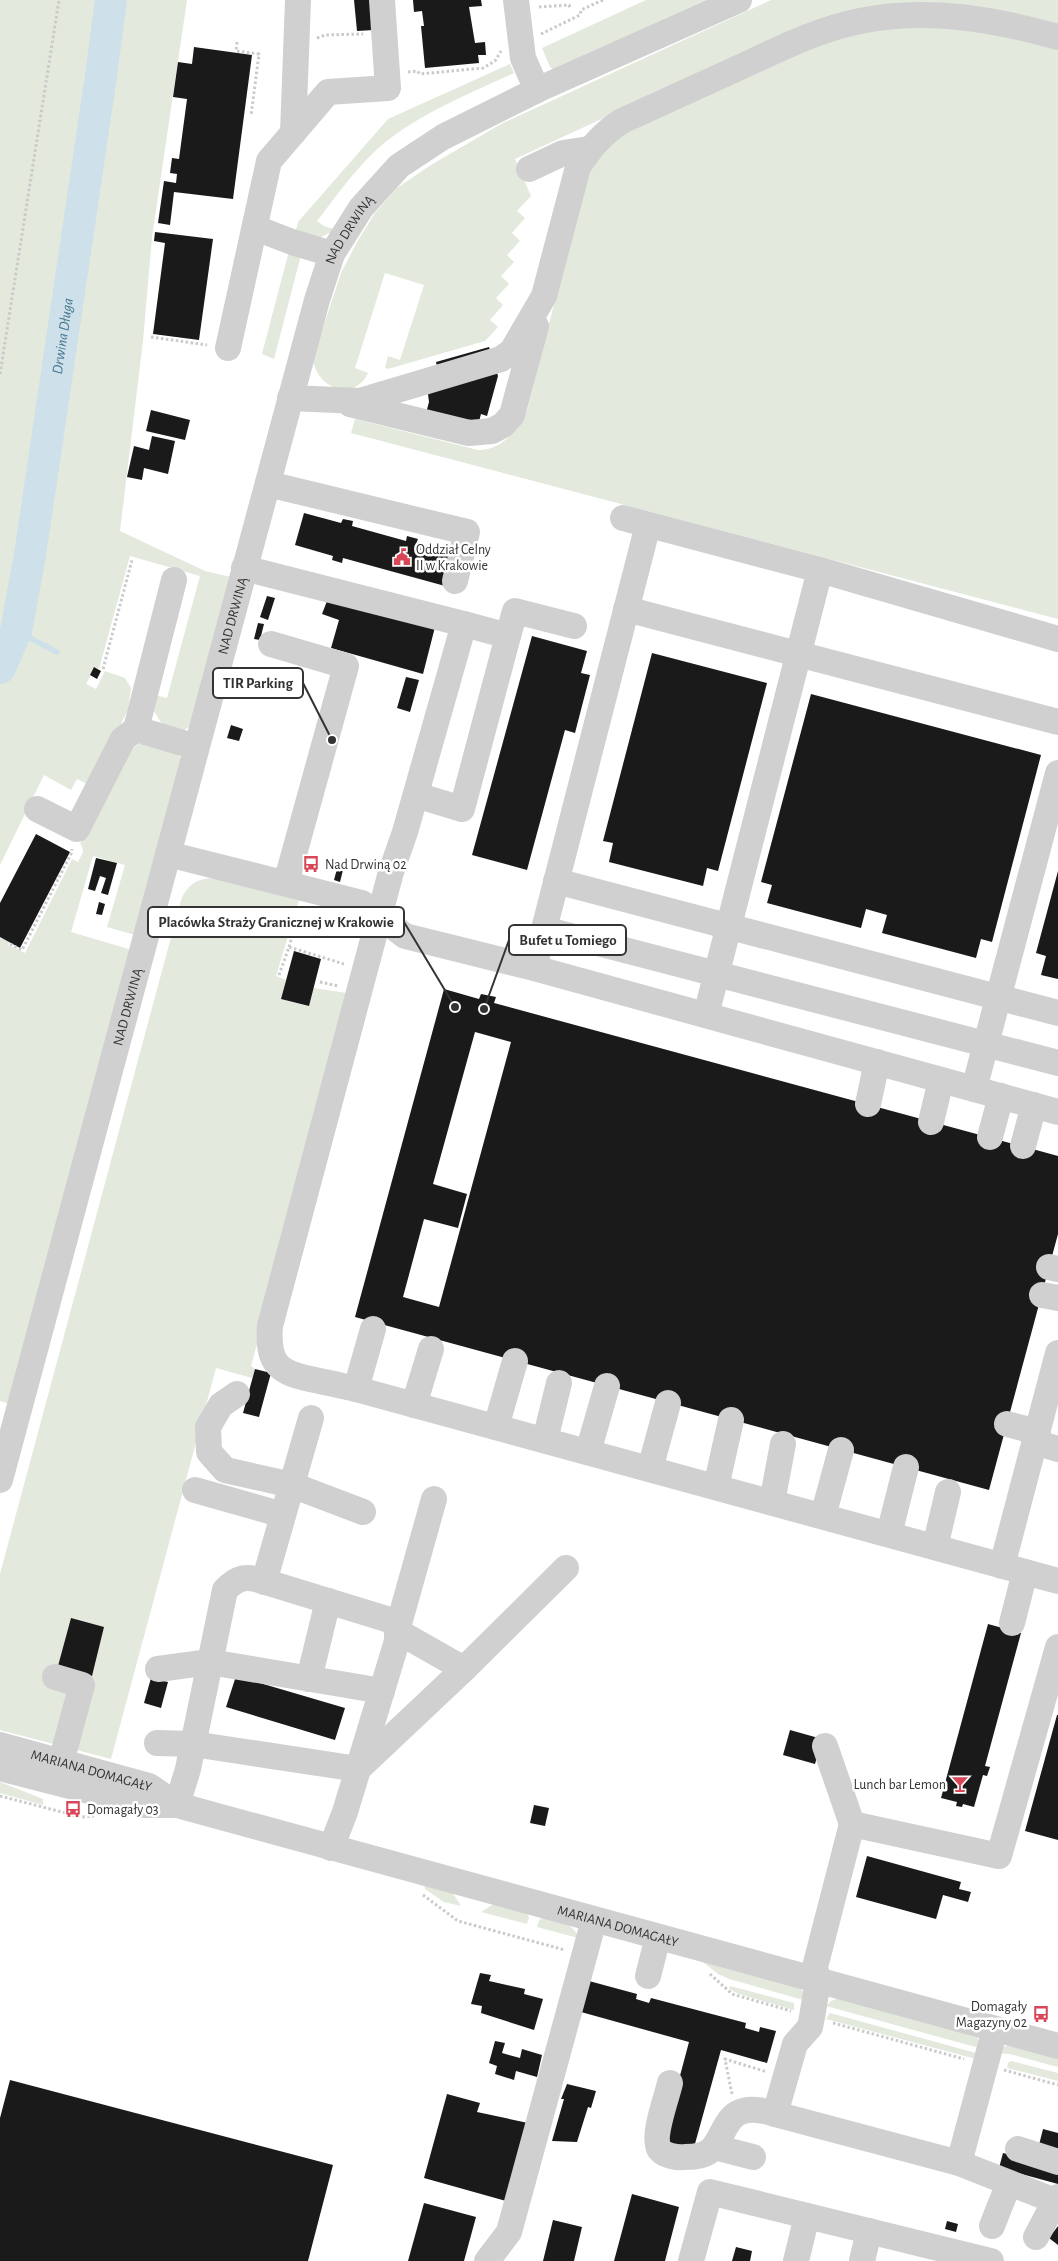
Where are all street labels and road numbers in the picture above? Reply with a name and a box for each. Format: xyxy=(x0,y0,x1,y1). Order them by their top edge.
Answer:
street label: NAD DRWINĄ xyxy=(323,193,377,266)
street label: NAD DRWINĄ xyxy=(216,576,250,656)
street label: NAD DRWINĄ xyxy=(111,967,145,1047)
street label: MARIANA DOMAGAŁY xyxy=(29,1748,154,1795)
street label: MARIANA DOMAGAŁY xyxy=(556,1903,680,1950)

